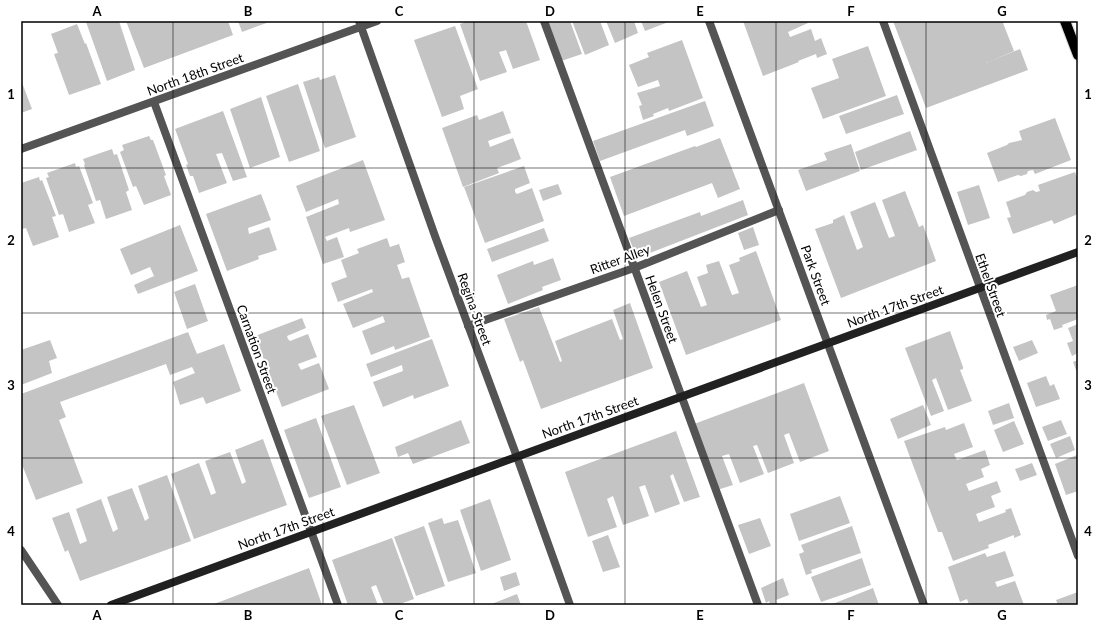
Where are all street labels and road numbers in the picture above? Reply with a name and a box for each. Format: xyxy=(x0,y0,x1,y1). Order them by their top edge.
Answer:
street label: North 18th Street xyxy=(145,49,246,99)
street label: Ritter Alley xyxy=(588,241,652,277)
street label: Park Street xyxy=(798,243,834,308)
street label: Ethel Street xyxy=(972,251,1010,319)
street label: Regina Street xyxy=(455,271,496,348)
street label: Helen Street xyxy=(642,273,682,346)
street label: North 17th Street xyxy=(845,281,946,331)
street label: Carnation Street xyxy=(233,302,281,396)
street label: North 17th Street xyxy=(540,392,641,442)
street label: North 17th Street xyxy=(236,503,337,553)

